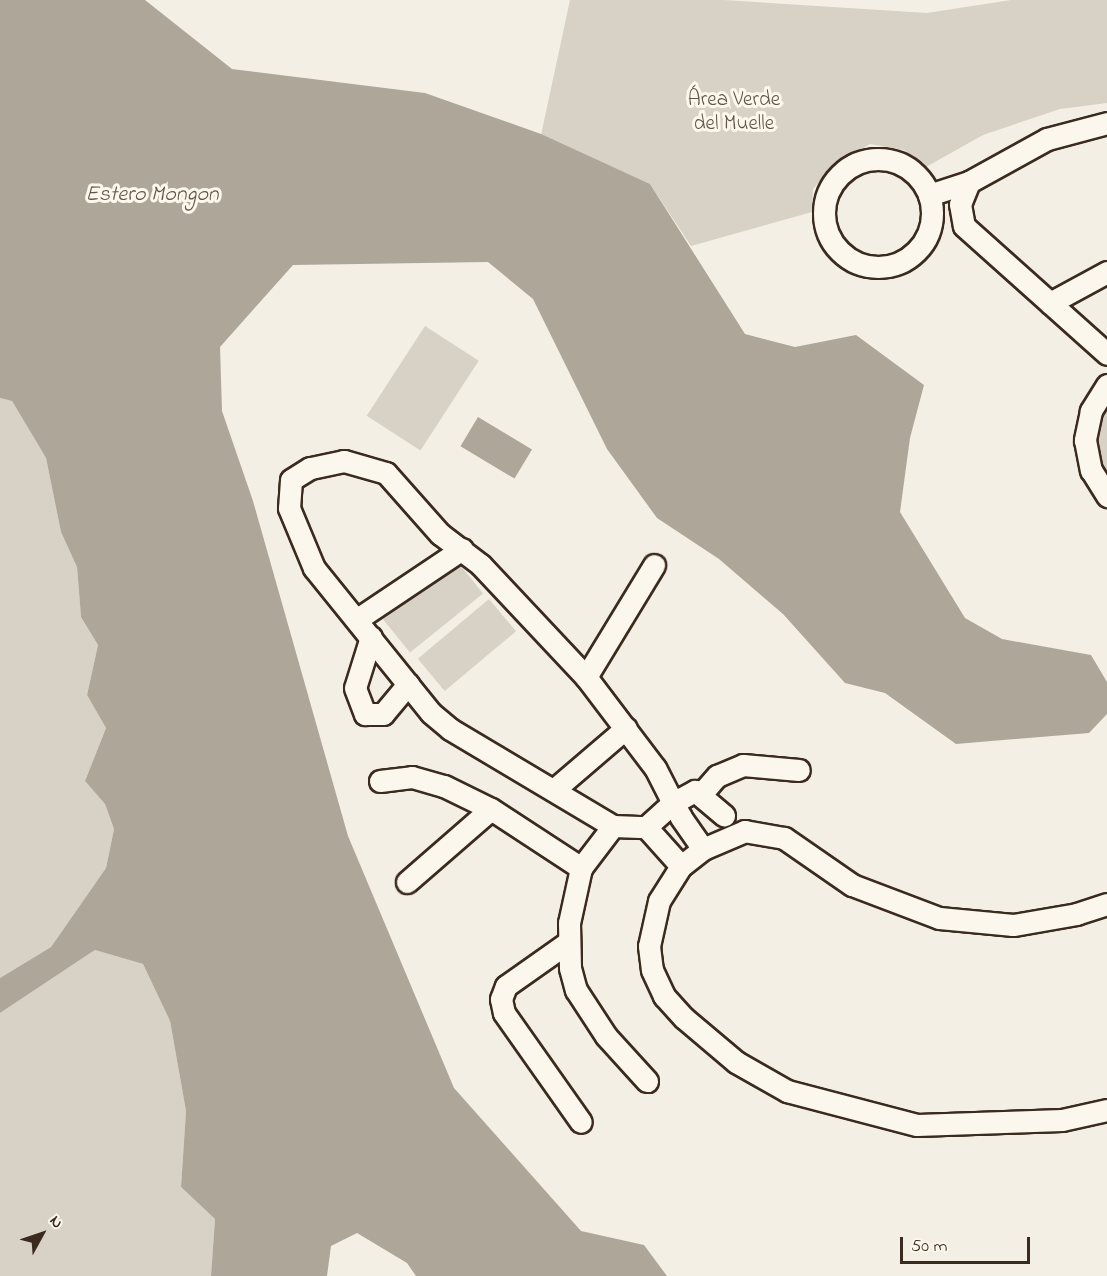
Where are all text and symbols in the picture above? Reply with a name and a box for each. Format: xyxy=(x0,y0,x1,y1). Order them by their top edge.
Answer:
park label: Área Verde del Muelle xyxy=(688,87,780,137)
water label: Estero Mongon xyxy=(85,183,219,209)
north arrow xyxy=(12,1204,72,1264)
text: N xyxy=(43,1211,68,1234)
scale bar xyxy=(903,1225,1034,1263)
text: 50 m xyxy=(911,1234,948,1260)

